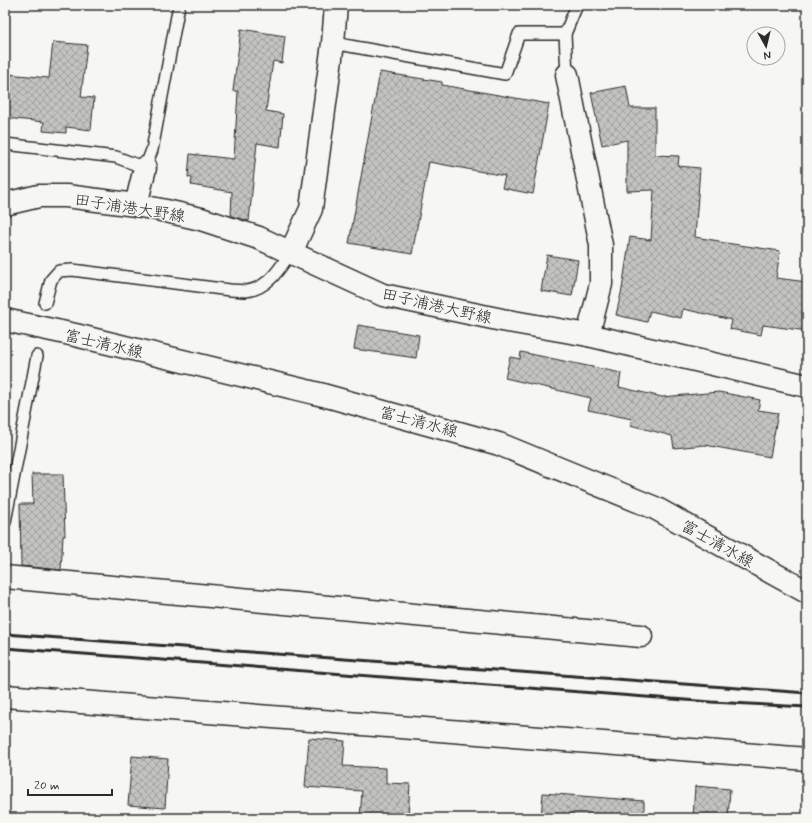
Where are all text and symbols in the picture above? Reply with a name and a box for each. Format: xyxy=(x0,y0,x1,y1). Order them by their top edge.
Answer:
north arrow xyxy=(746,26,786,66)
text: N xyxy=(763,47,772,62)
street label: 田子浦港大野線 xyxy=(73,189,187,228)
street label: 田子浦港大野線 xyxy=(380,284,494,329)
street label: 富士清水線 xyxy=(62,325,145,364)
street label: 富士清水線 xyxy=(377,402,460,443)
street label: 富士清水線 xyxy=(677,516,757,573)
scale bar xyxy=(28,771,112,797)
text: 20 m xyxy=(34,778,60,794)

